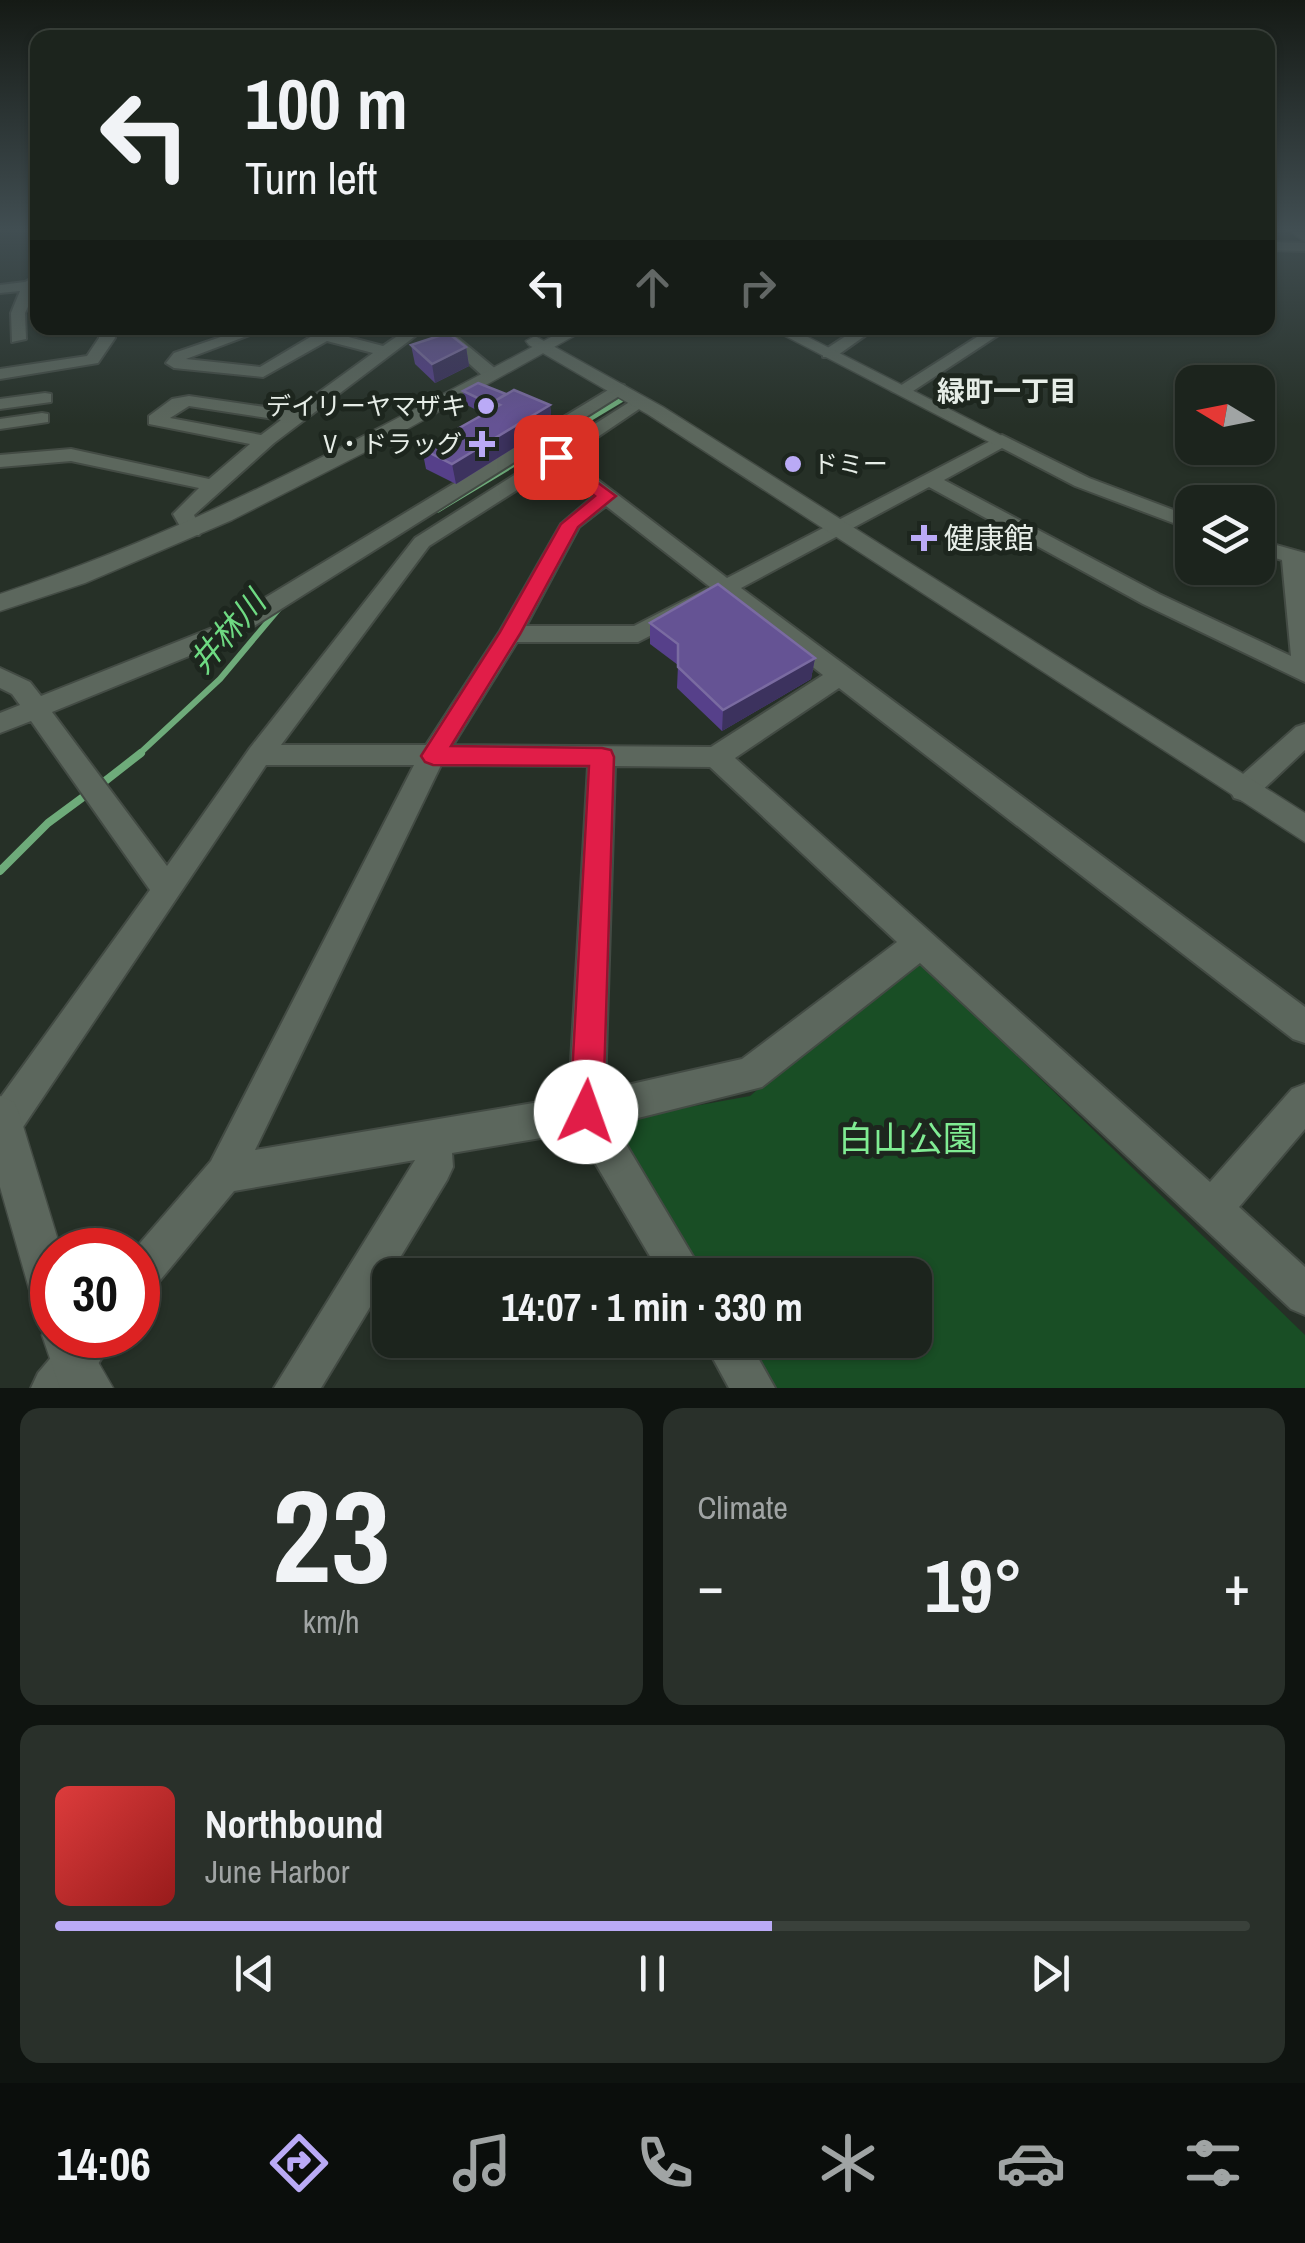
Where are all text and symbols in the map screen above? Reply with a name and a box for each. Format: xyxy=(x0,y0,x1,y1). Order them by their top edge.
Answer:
text: 100 m xyxy=(245,57,408,151)
icon: left xyxy=(80,70,210,200)
text: Turn left xyxy=(245,147,377,208)
icon: left xyxy=(520,260,575,315)
icon: ahead xyxy=(625,260,680,315)
icon: right xyxy=(730,260,785,315)
north arrow xyxy=(1175,365,1275,465)
map controls xyxy=(1175,365,1275,585)
district label: 緑町一丁目 xyxy=(937,372,1077,410)
place label: デイリーヤマザキ xyxy=(266,389,466,423)
marker: デイリーヤマザキ xyxy=(475,395,497,417)
pin xyxy=(514,415,599,500)
place label: V・ドラッグ xyxy=(323,427,462,461)
icon: arrive xyxy=(529,430,584,485)
marker: V・ドラッグ xyxy=(471,433,493,455)
place label: ドミー xyxy=(813,447,888,481)
marker: ドミー xyxy=(782,453,804,475)
button: layers xyxy=(1175,485,1275,585)
place label: 健康館 xyxy=(944,518,1034,558)
marker: 健康館 xyxy=(913,527,935,549)
water label: 井林川 xyxy=(179,579,277,682)
position arrow xyxy=(534,1060,638,1164)
park label: 白山公園 xyxy=(838,1115,978,1162)
speed limit sign: 30 xyxy=(30,1228,160,1358)
text: 14:07 · 1 min · 330 m xyxy=(501,1282,803,1333)
text: 23 xyxy=(272,1447,391,1623)
text: Climate xyxy=(698,1486,788,1529)
text: 19° xyxy=(925,1534,1023,1635)
text: − xyxy=(698,1548,724,1622)
text: + xyxy=(1224,1548,1250,1622)
text: km/h xyxy=(303,1600,360,1643)
text: Northbound xyxy=(205,1799,383,1850)
text: June Harbor xyxy=(205,1850,349,1893)
icon: previous xyxy=(227,1946,282,2001)
icon: pause xyxy=(625,1946,680,2001)
icon: next xyxy=(1023,1946,1078,2001)
icon: directions xyxy=(264,2128,334,2198)
icon: music xyxy=(447,2128,517,2198)
icon: phone xyxy=(630,2128,700,2198)
icon: climate xyxy=(813,2128,883,2198)
icon: car xyxy=(996,2128,1066,2198)
icon: filters xyxy=(1178,2128,1248,2198)
text: 14:06 xyxy=(56,2133,151,2194)

